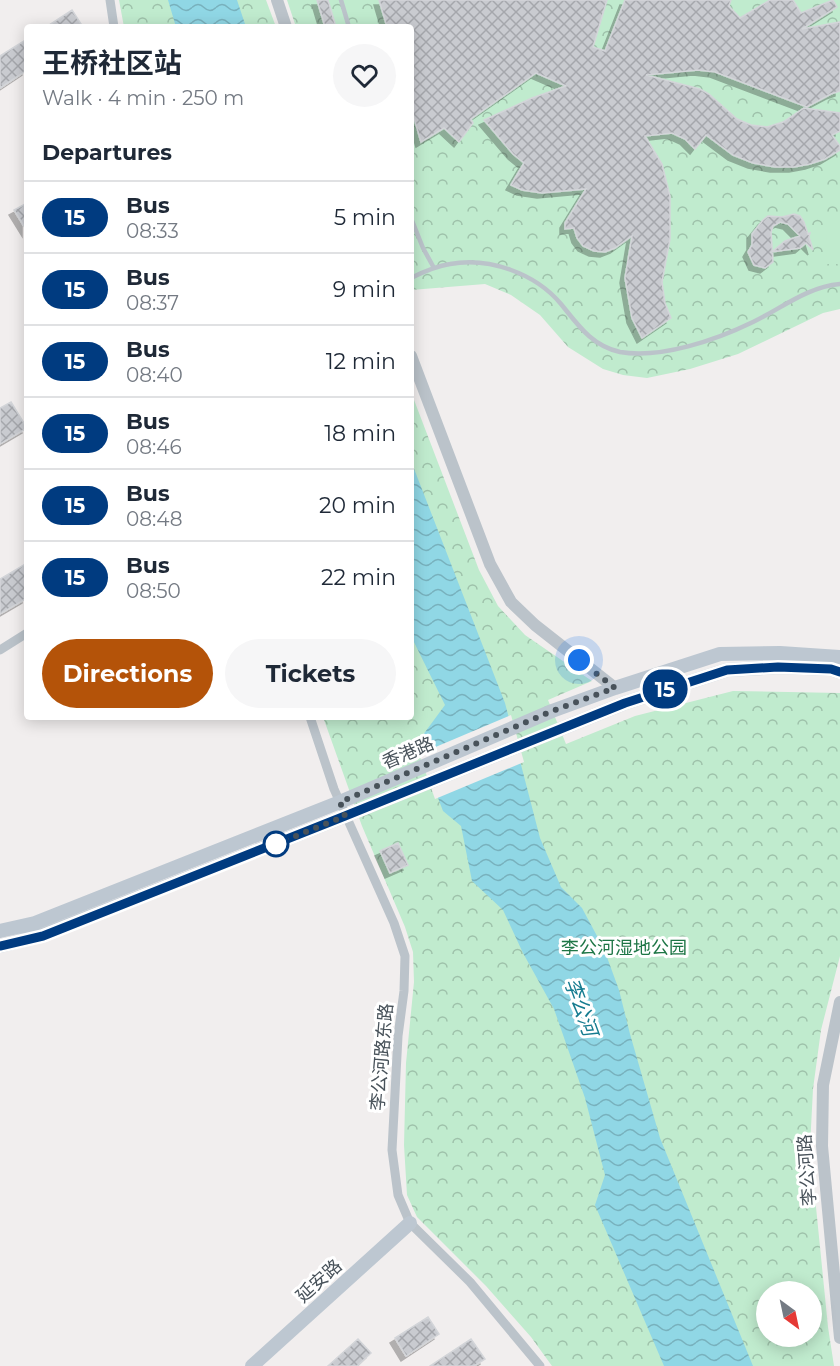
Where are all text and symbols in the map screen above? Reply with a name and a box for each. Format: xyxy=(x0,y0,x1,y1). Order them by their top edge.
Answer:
button: heart xyxy=(333,44,396,107)
text: 王桥社区站 xyxy=(42,46,182,80)
text: Walk · 4 min · 250 m xyxy=(42,86,244,110)
text: Departures xyxy=(42,139,172,166)
text: Bus xyxy=(126,192,170,219)
text: 5 min xyxy=(334,204,396,231)
text: 15 xyxy=(65,205,85,230)
text: 08:33 xyxy=(126,219,179,243)
text: Bus xyxy=(126,264,170,291)
text: 9 min xyxy=(333,276,396,303)
text: 15 xyxy=(65,277,85,302)
text: 08:37 xyxy=(126,291,179,315)
text: Bus xyxy=(126,336,170,363)
text: 12 min xyxy=(326,348,396,375)
text: 15 xyxy=(65,349,85,374)
text: 08:40 xyxy=(126,363,183,387)
text: Bus xyxy=(126,408,170,435)
text: 18 min xyxy=(324,420,396,447)
text: 15 xyxy=(65,421,85,446)
text: 08:46 xyxy=(126,435,182,459)
text: Bus xyxy=(126,480,170,507)
text: 20 min xyxy=(319,492,396,519)
text: 15 xyxy=(65,493,85,518)
text: 08:48 xyxy=(126,507,182,531)
text: Bus xyxy=(126,552,170,579)
text: 22 min xyxy=(321,564,396,591)
text: 15 xyxy=(65,565,85,590)
text: 08:50 xyxy=(126,579,181,603)
button: Directions xyxy=(42,639,213,708)
button: Tickets xyxy=(225,639,396,708)
your location xyxy=(564,645,594,675)
line badge: 15 xyxy=(638,670,692,708)
text: 15 xyxy=(655,677,675,702)
street label: 香港路 xyxy=(379,732,437,774)
unlabelled marker xyxy=(263,831,289,857)
park label: 李公河湿地公园 xyxy=(561,937,687,959)
water label: 李公河 xyxy=(559,975,604,1043)
street label: 李公河路东路 xyxy=(366,1002,398,1112)
street label: 李公河路 xyxy=(794,1133,820,1207)
street label: 延安路 xyxy=(292,1255,346,1307)
north arrow xyxy=(756,1281,822,1347)
map controls xyxy=(756,1281,822,1347)

